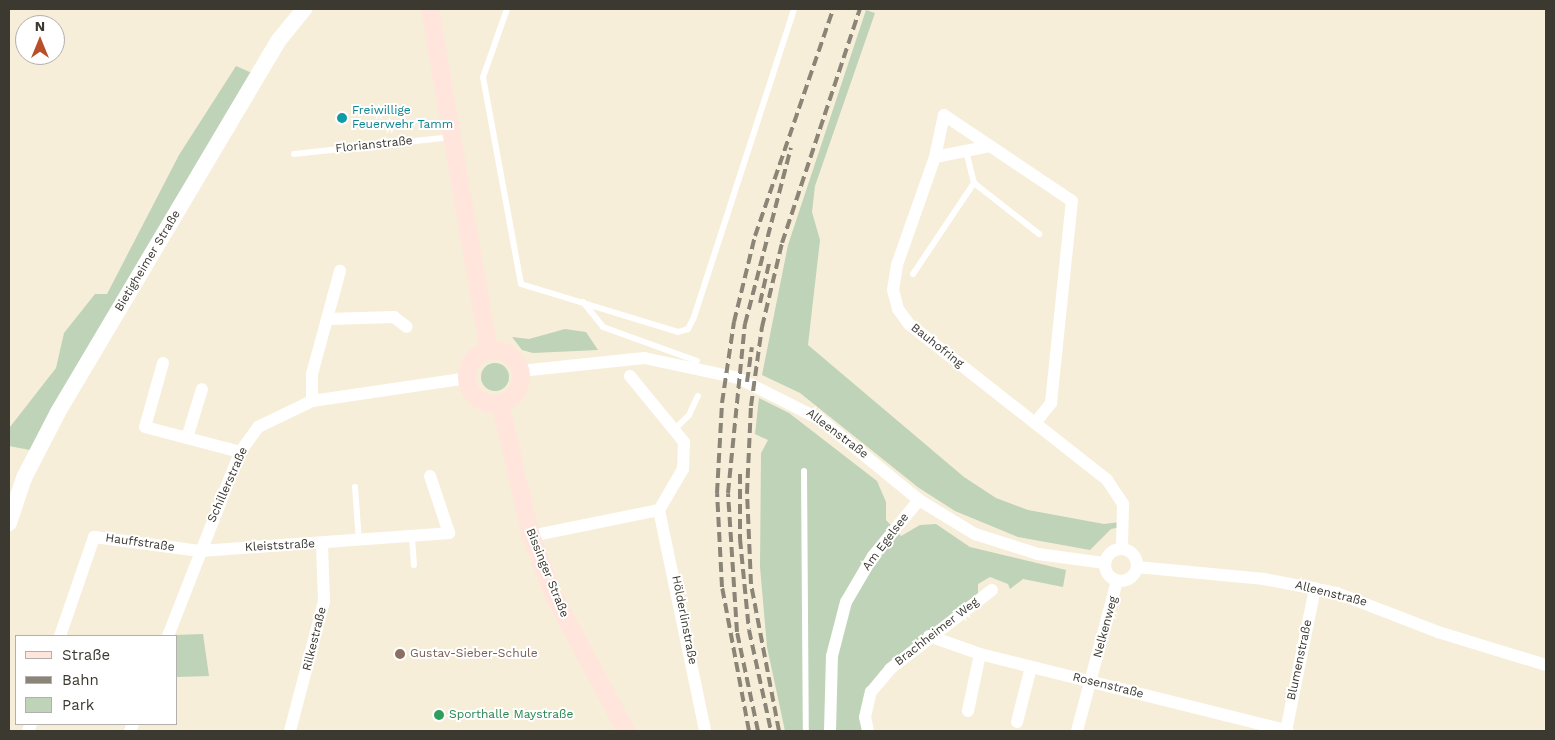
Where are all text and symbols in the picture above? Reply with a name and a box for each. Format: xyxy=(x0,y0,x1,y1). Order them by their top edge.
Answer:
north arrow xyxy=(15,15,65,65)
text: N xyxy=(35,18,45,34)
place label: Freiwillige Feuerwehr Tamm xyxy=(352,104,454,132)
marker: Freiwillige Feuerwehr Tamm xyxy=(336,112,348,124)
street label: Florianstraße xyxy=(335,134,413,156)
street label: Bietigheimer Straße xyxy=(112,208,184,314)
street label: Bauhofring xyxy=(908,321,966,371)
street label: Alleenstraße xyxy=(803,406,871,462)
street label: Schillerstraße xyxy=(205,445,251,525)
street label: Am Egelsee xyxy=(860,510,912,574)
street label: Bissinger Straße xyxy=(523,526,571,620)
street label: Hauffstraße xyxy=(105,531,175,555)
street label: Kleiststraße xyxy=(245,537,315,555)
street label: Hölderlinstraße xyxy=(668,574,700,666)
street label: Alleenstraße xyxy=(1293,578,1369,610)
street label: Brachheimer Weg xyxy=(892,595,982,669)
street label: Nelkenweg xyxy=(1091,595,1121,659)
street label: Rilkestraße xyxy=(300,605,330,673)
street label: Blumenstraße xyxy=(1284,618,1316,702)
legend xyxy=(15,635,178,725)
text: Straße xyxy=(62,646,110,664)
place label: Gustav-Sieber-Schule xyxy=(410,647,538,661)
marker: Gustav-Sieber-Schule xyxy=(394,648,406,660)
street label: Rosenstraße xyxy=(1071,670,1145,702)
text: Bahn xyxy=(62,671,99,689)
text: Park xyxy=(62,696,94,714)
place label: Sporthalle Maystraße xyxy=(449,708,573,722)
marker: Sporthalle Maystraße xyxy=(433,709,445,721)

